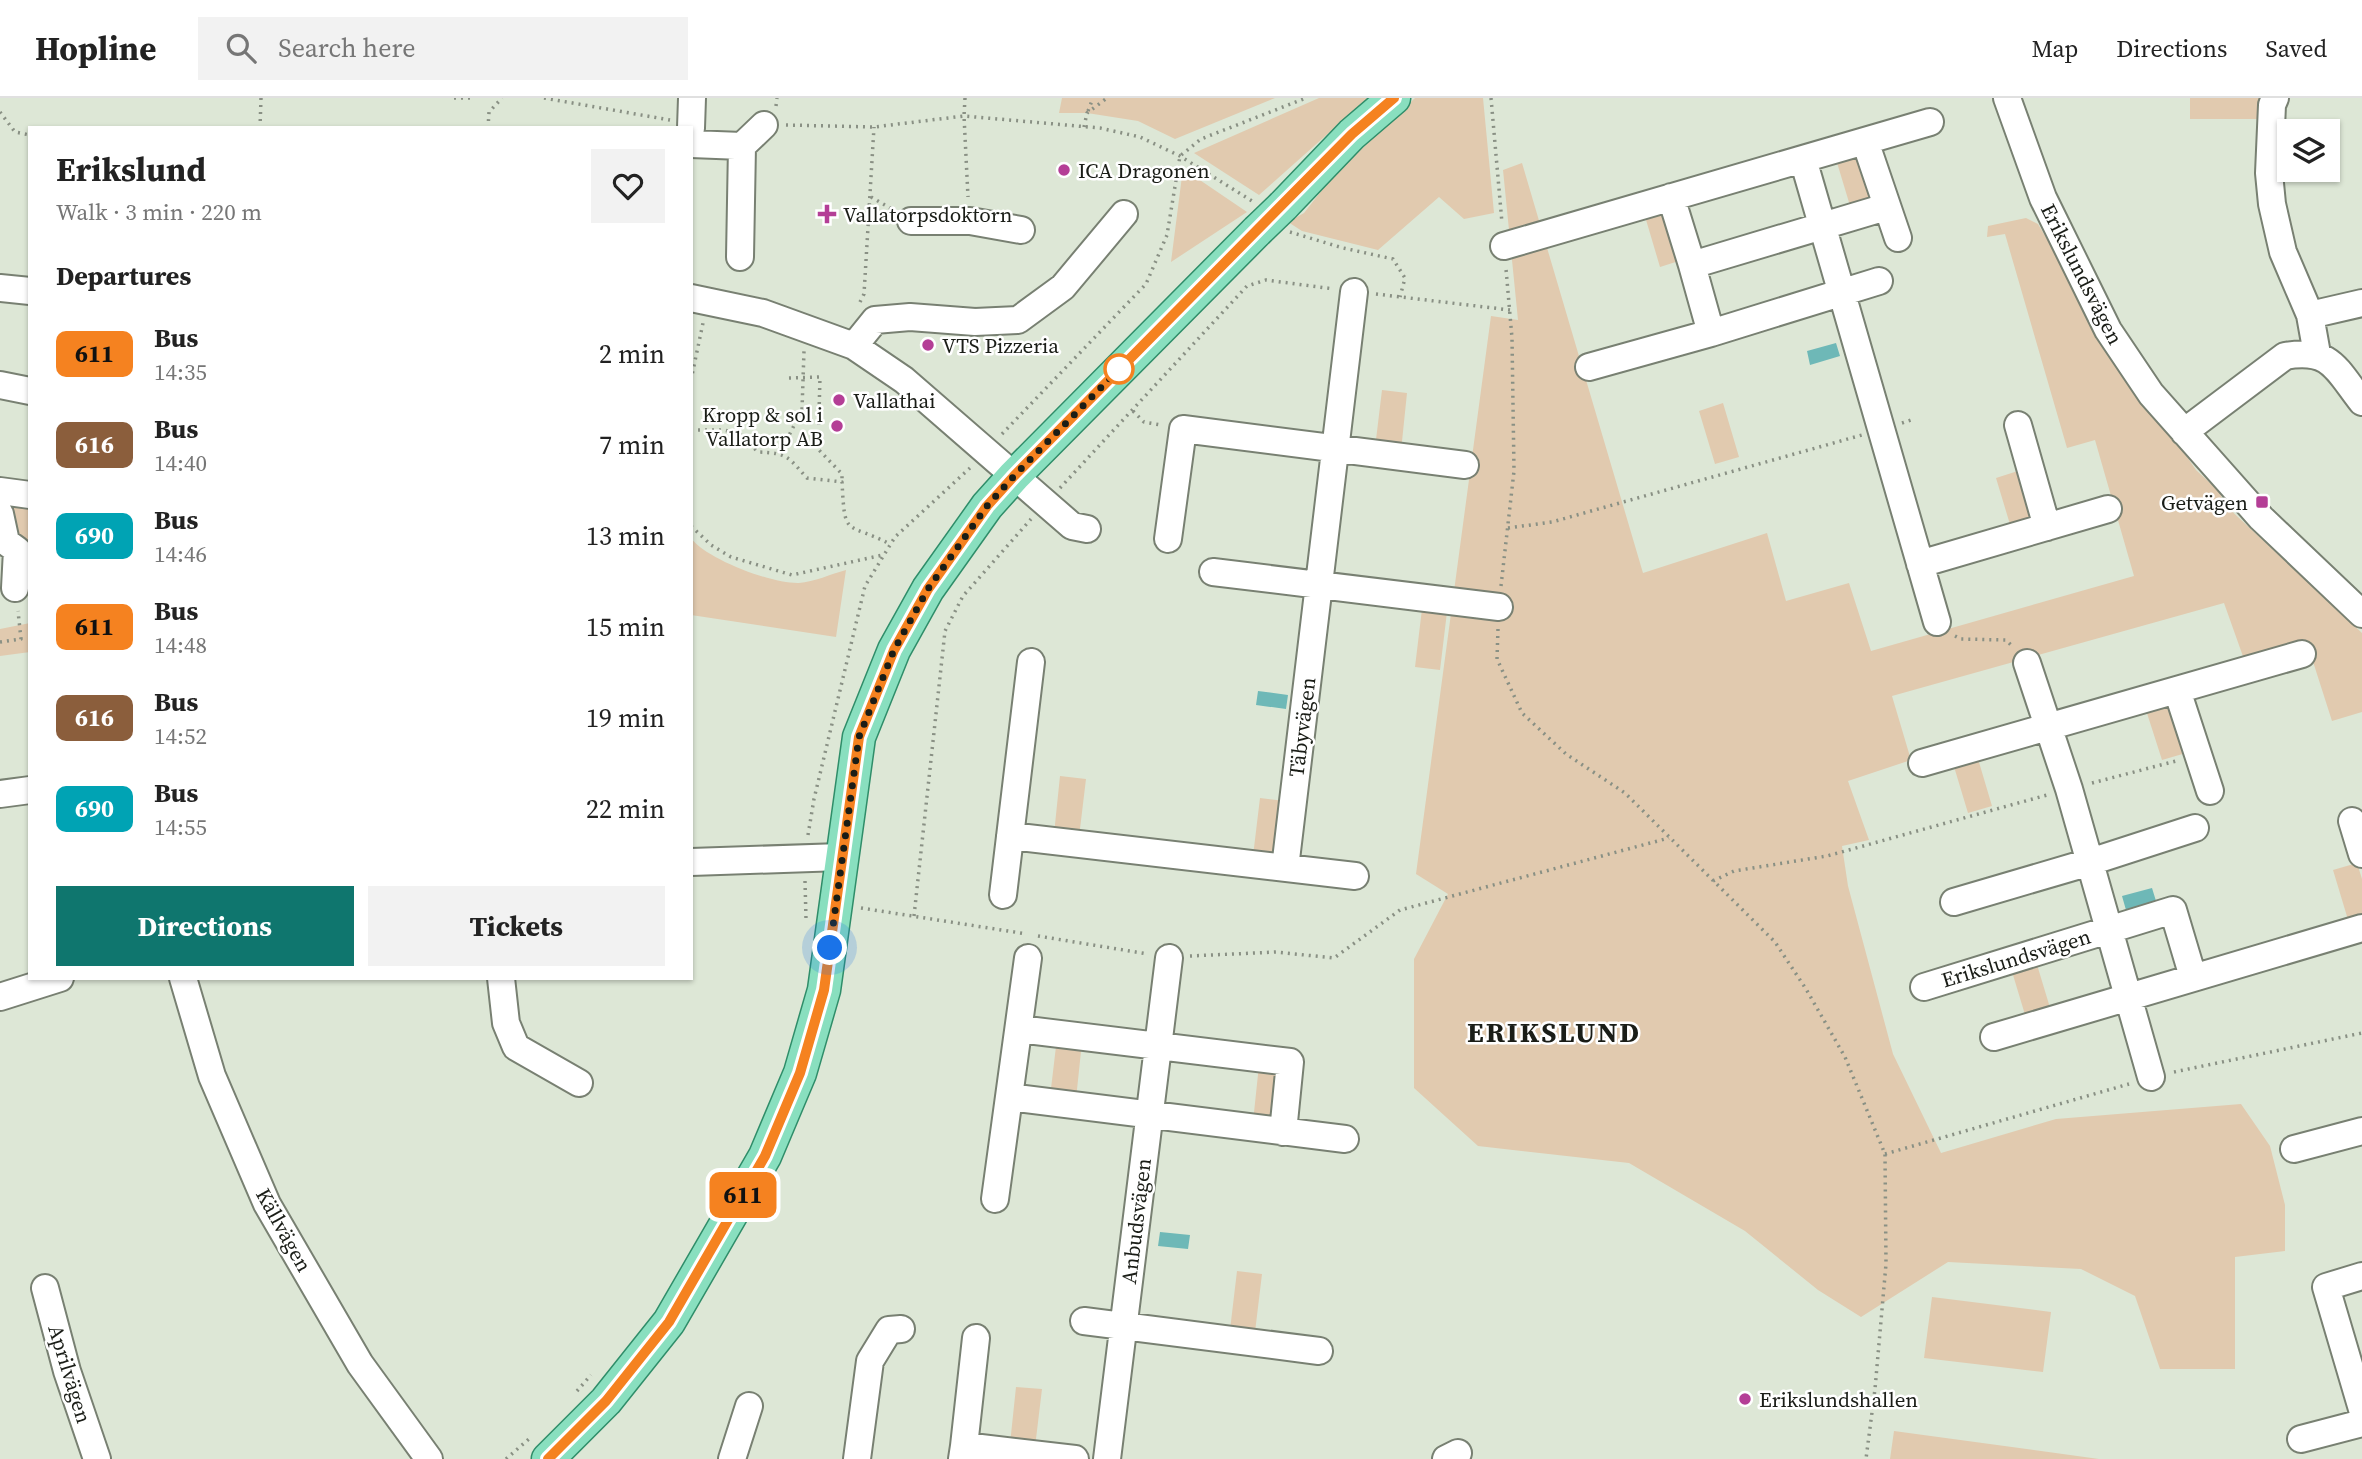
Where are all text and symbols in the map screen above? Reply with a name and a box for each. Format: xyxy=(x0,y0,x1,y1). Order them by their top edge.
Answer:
search box xyxy=(198,17,688,80)
text: Hopline xyxy=(35,26,156,71)
icon: search xyxy=(222,29,260,67)
text: Search here xyxy=(278,30,415,66)
text: Map xyxy=(2031,32,2078,65)
text: Directions xyxy=(2116,32,2227,65)
text: Saved xyxy=(2265,32,2327,65)
map controls xyxy=(2277,119,2340,182)
button: layers xyxy=(2277,119,2340,182)
text: Erikslund xyxy=(56,147,206,192)
button: heart xyxy=(591,149,665,223)
place label: ICA Dragonen xyxy=(1078,156,1210,185)
marker: ICA Dragonen xyxy=(1056,162,1072,178)
text: Walk · 3 min · 220 m xyxy=(56,196,262,228)
street label: Erikslundsvägen xyxy=(2034,198,2130,350)
place label: Vallatorpsdoktorn xyxy=(843,200,1013,229)
marker: Vallatorpsdoktorn xyxy=(817,204,837,224)
text: Departures xyxy=(56,258,191,294)
text: Bus xyxy=(154,320,198,356)
place label: VTS Pizzeria xyxy=(942,331,1059,360)
text: 2 min xyxy=(599,336,665,372)
text: 611 xyxy=(75,337,114,370)
marker: VTS Pizzeria xyxy=(920,337,936,353)
unlabelled marker xyxy=(1104,354,1134,384)
text: 14:35 xyxy=(154,356,207,388)
place label: Vallathai xyxy=(853,386,936,415)
marker: Vallathai xyxy=(831,392,847,408)
place label: Kropp & sol i Vallatorp AB xyxy=(702,400,823,453)
text: Bus xyxy=(154,411,198,447)
marker: Kropp & sol i Vallatorp AB xyxy=(829,418,845,434)
text: 7 min xyxy=(599,427,665,463)
text: 616 xyxy=(75,428,114,461)
text: 14:40 xyxy=(154,447,207,479)
place label: Getvägen xyxy=(2161,488,2248,517)
marker: Getvägen xyxy=(2254,494,2270,510)
text: Bus xyxy=(154,502,198,538)
text: 13 min xyxy=(586,518,665,554)
text: 690 xyxy=(75,519,114,552)
text: 14:46 xyxy=(154,538,207,570)
text: Bus xyxy=(154,593,198,629)
text: 15 min xyxy=(586,609,665,645)
text: 611 xyxy=(75,610,114,643)
text: 14:48 xyxy=(154,629,207,661)
street label: Täbyvägen xyxy=(1282,675,1323,779)
text: Bus xyxy=(154,684,198,720)
text: 19 min xyxy=(586,700,665,736)
text: 616 xyxy=(75,701,114,734)
text: 14:52 xyxy=(154,720,207,752)
text: Bus xyxy=(154,775,198,811)
text: 22 min xyxy=(586,791,665,827)
text: 690 xyxy=(75,792,114,825)
text: 14:55 xyxy=(154,811,207,843)
button: Directions xyxy=(56,886,354,966)
button: Tickets xyxy=(368,886,665,966)
street label: Erikslundsvägen xyxy=(1938,921,2095,995)
your location xyxy=(812,930,847,965)
district label: ERIKSLUND xyxy=(1467,1013,1641,1051)
street label: Anbudsvägen xyxy=(1114,1156,1158,1286)
line badge: 611 xyxy=(703,1172,783,1218)
text: 611 xyxy=(723,1178,763,1211)
street label: Källvägen xyxy=(249,1183,319,1277)
street label: Aprilvägen xyxy=(41,1321,99,1427)
place label: Erikslundshallen xyxy=(1759,1385,1918,1414)
marker: Erikslundshallen xyxy=(1737,1391,1753,1407)

